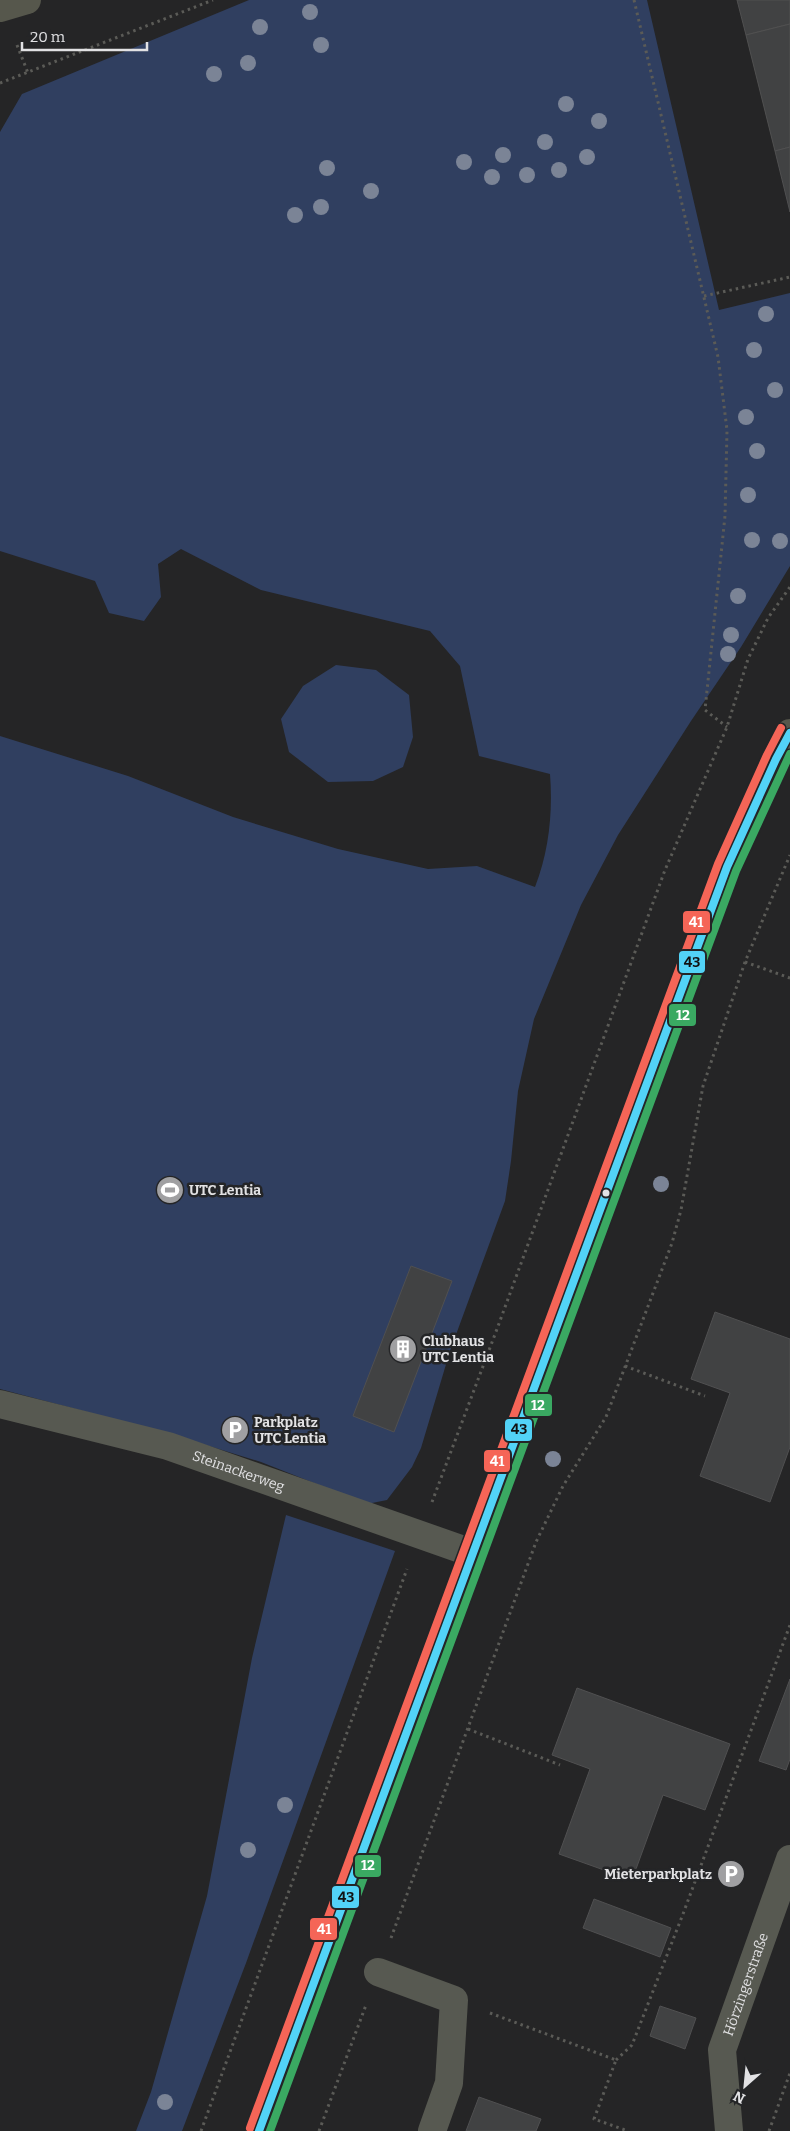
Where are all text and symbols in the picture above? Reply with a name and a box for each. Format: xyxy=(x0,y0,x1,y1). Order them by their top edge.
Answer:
scale bar xyxy=(22,20,148,52)
text: 20 m xyxy=(30,28,66,46)
line badge: 41 xyxy=(682,910,711,934)
text: 41 xyxy=(689,914,703,931)
line badge: 43 xyxy=(678,950,706,974)
text: 43 xyxy=(684,954,700,971)
line badge: 12 xyxy=(668,1003,697,1027)
text: 12 xyxy=(676,1007,690,1024)
sports icon: UTC Lentia xyxy=(155,1175,185,1205)
place label: UTC Lentia xyxy=(189,1182,261,1199)
unlabelled marker xyxy=(601,1188,611,1198)
place label: Clubhaus UTC Lentia xyxy=(422,1333,494,1366)
building icon: Clubhaus UTC Lentia xyxy=(388,1334,418,1364)
line badge: 12 xyxy=(524,1393,553,1417)
text: 12 xyxy=(531,1397,545,1414)
place label: Parkplatz UTC Lentia xyxy=(254,1414,326,1447)
parking icon: Parkplatz UTC Lentia xyxy=(220,1415,250,1445)
line badge: 43 xyxy=(504,1418,533,1442)
text: 43 xyxy=(511,1421,527,1438)
street label: Steinackerweg xyxy=(190,1447,287,1495)
line badge: 41 xyxy=(483,1449,511,1473)
text: 41 xyxy=(490,1453,504,1470)
line badge: 12 xyxy=(354,1854,382,1878)
text: 12 xyxy=(361,1857,375,1874)
parking icon: Mieterparkplatz xyxy=(716,1859,746,1889)
place label: Mieterparkplatz xyxy=(604,1866,712,1883)
line badge: 43 xyxy=(331,1885,360,1909)
text: 43 xyxy=(338,1889,354,1906)
line badge: 41 xyxy=(309,1917,338,1941)
text: 41 xyxy=(317,1921,331,1938)
street label: Hörzingerstraße xyxy=(719,1931,772,2038)
north arrow xyxy=(720,2061,770,2111)
text: N xyxy=(730,2087,748,2107)

